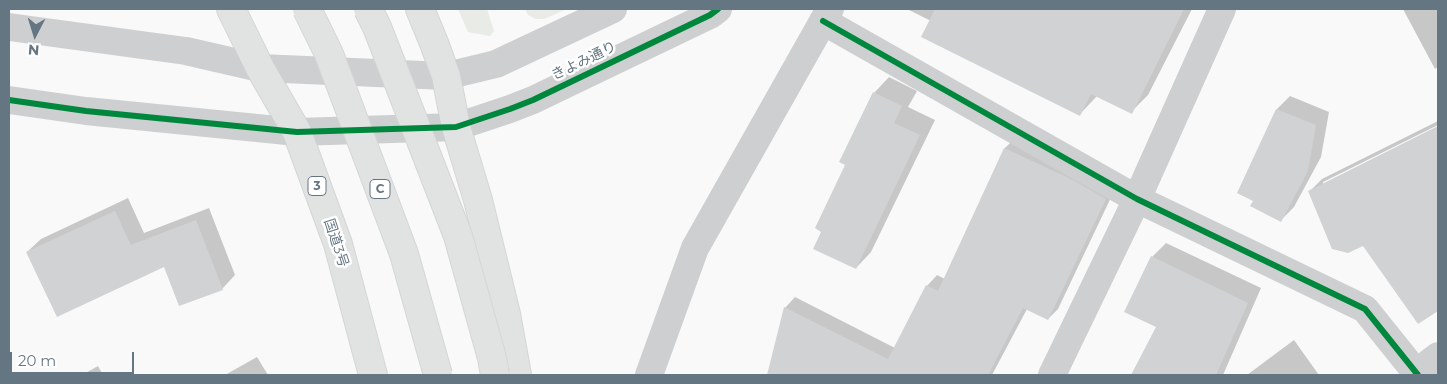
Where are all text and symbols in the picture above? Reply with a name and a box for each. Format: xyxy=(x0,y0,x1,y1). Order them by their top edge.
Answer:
north arrow xyxy=(10,10,60,60)
street label: きよみ通り xyxy=(549,38,619,84)
text: N xyxy=(27,40,40,59)
road number: 3 xyxy=(308,177,326,196)
road number: C xyxy=(370,180,390,198)
street label: 国道3号 xyxy=(320,217,352,269)
scale bar xyxy=(12,342,136,374)
text: 20 m xyxy=(18,351,56,370)

